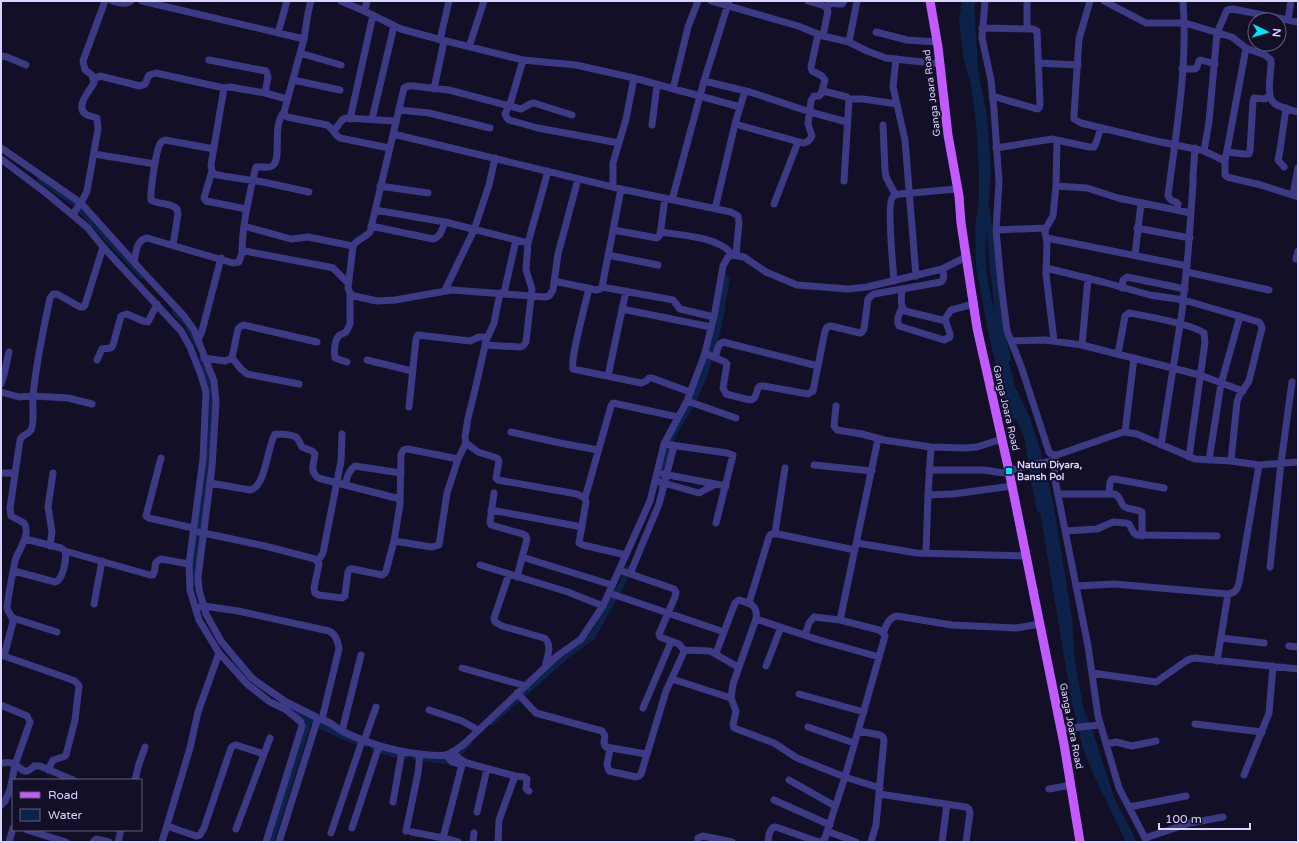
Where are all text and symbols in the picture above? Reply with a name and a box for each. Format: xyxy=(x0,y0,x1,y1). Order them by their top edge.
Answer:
north arrow xyxy=(1247,12,1287,52)
text: N xyxy=(1270,28,1283,38)
street label: Ganga Joara Road xyxy=(921,49,943,137)
street label: Ganga Joara Road xyxy=(990,364,1022,452)
place label: Natun Diyara, Bansh Pol xyxy=(1017,459,1082,483)
marker: Natun Diyara, Bansh Pol xyxy=(1004,466,1014,476)
street label: Ganga Joara Road xyxy=(1057,682,1085,770)
legend xyxy=(12,779,142,831)
text: Road xyxy=(48,788,78,802)
scale bar xyxy=(1159,805,1250,831)
text: Water xyxy=(48,808,83,822)
text: 100 m xyxy=(1165,812,1202,826)

